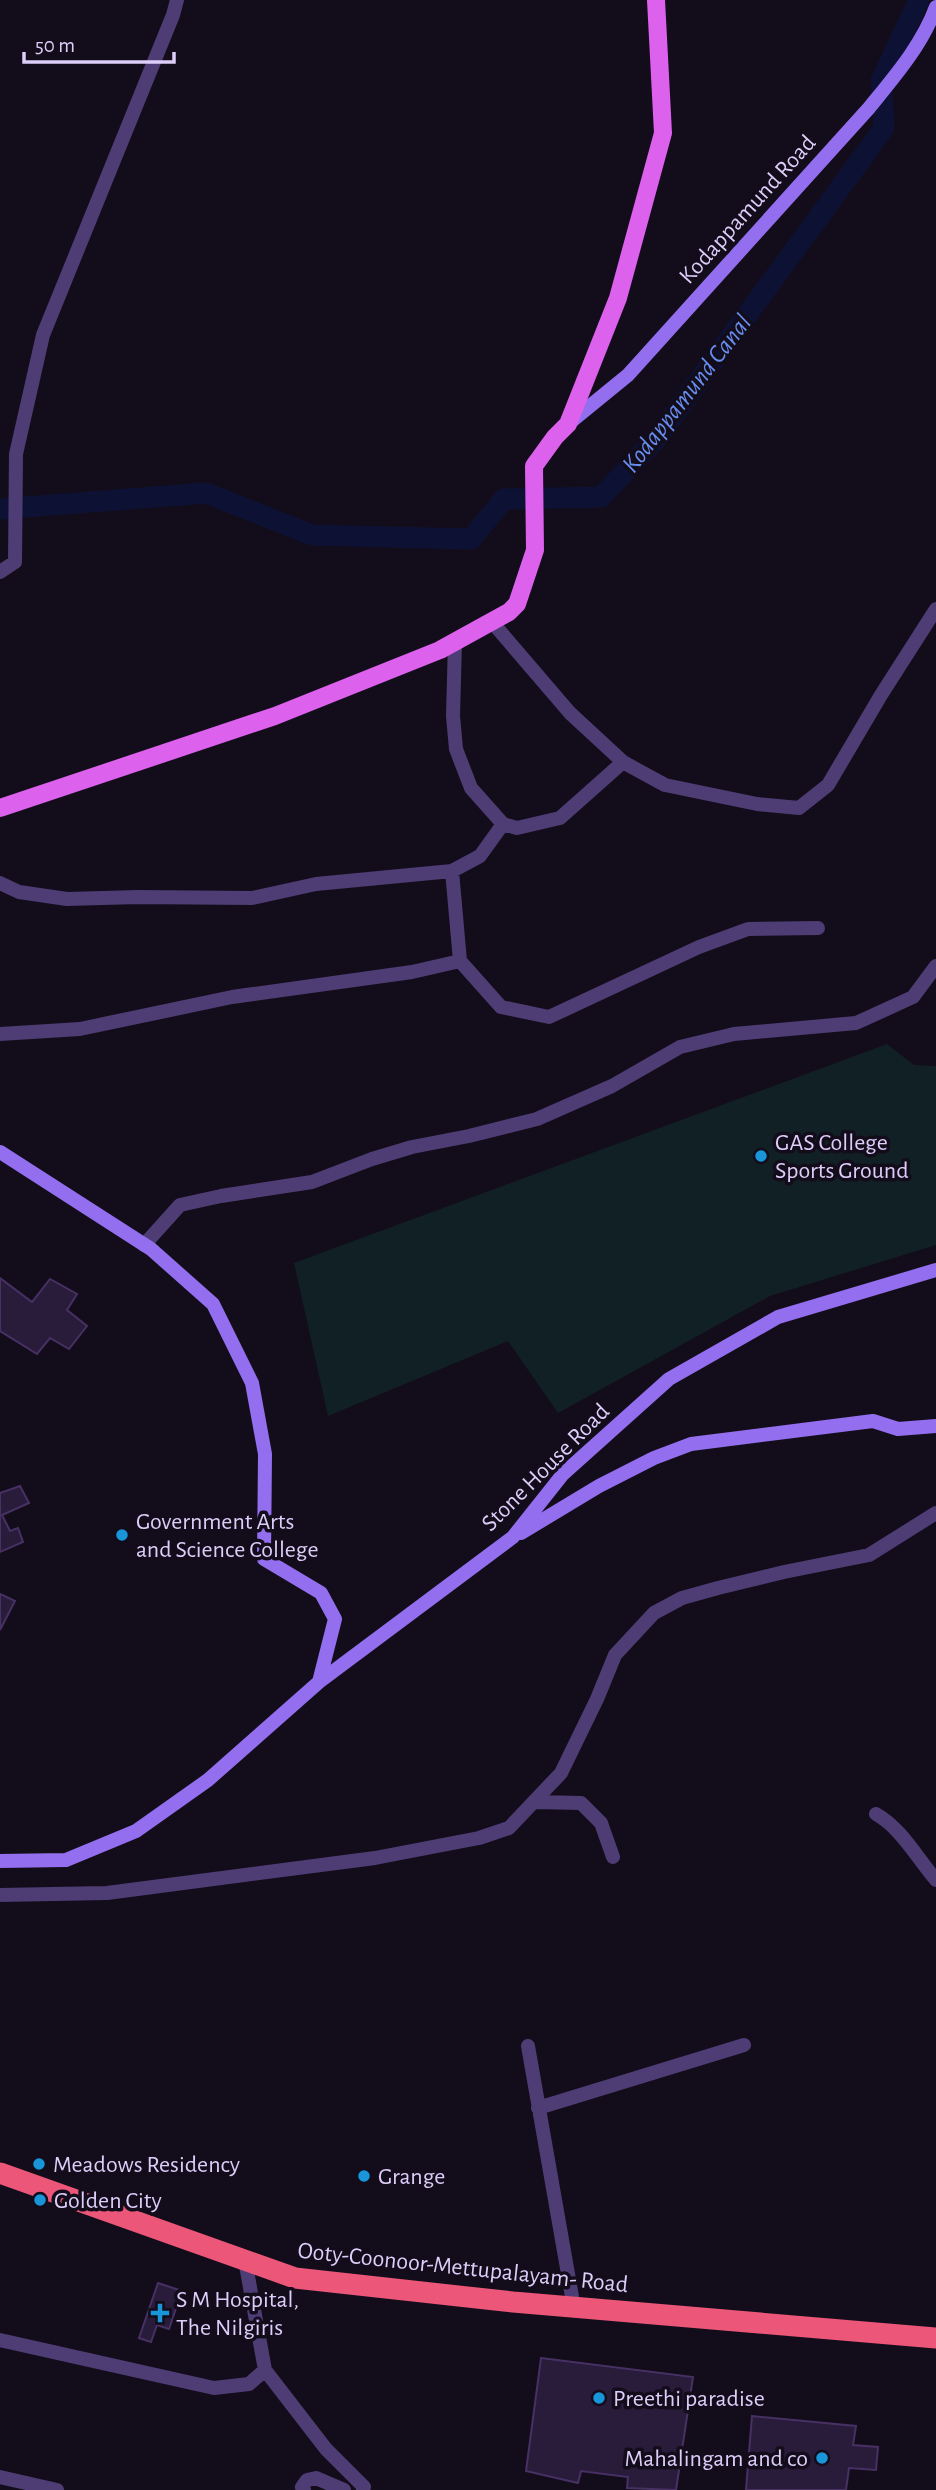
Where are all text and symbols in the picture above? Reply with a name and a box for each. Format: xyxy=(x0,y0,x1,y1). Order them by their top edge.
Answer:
scale bar xyxy=(24,21,175,65)
text: 50 m xyxy=(35,35,75,56)
street label: Kodappamund Road xyxy=(675,131,821,289)
water label: Kodappamund Canal xyxy=(617,310,756,478)
place label: GAS College Sports Ground xyxy=(775,1131,909,1183)
marker: GAS College Sports Ground xyxy=(753,1148,769,1164)
street label: Stone House Road xyxy=(477,1399,614,1536)
place label: Government Arts and Science College xyxy=(136,1510,318,1562)
marker: Government Arts and Science College xyxy=(114,1527,130,1543)
place label: Meadows Residency xyxy=(53,2153,240,2177)
marker: Meadows Residency xyxy=(31,2156,47,2172)
place label: Grange xyxy=(378,2165,445,2189)
marker: Grange xyxy=(356,2168,372,2184)
place label: Golden City xyxy=(54,2189,162,2213)
marker: Golden City xyxy=(32,2192,48,2208)
street label: Ooty-Coonoor-Mettupalayam- Road xyxy=(296,2239,629,2297)
place label: S M Hospital, The Nilgiris xyxy=(176,2288,299,2340)
marker: S M Hospital, The Nilgiris xyxy=(150,2303,170,2323)
place label: Preethi paradise xyxy=(613,2387,765,2411)
marker: Preethi paradise xyxy=(591,2390,607,2406)
place label: Mahalingam and co xyxy=(624,2447,808,2471)
marker: Mahalingam and co xyxy=(814,2450,830,2466)

